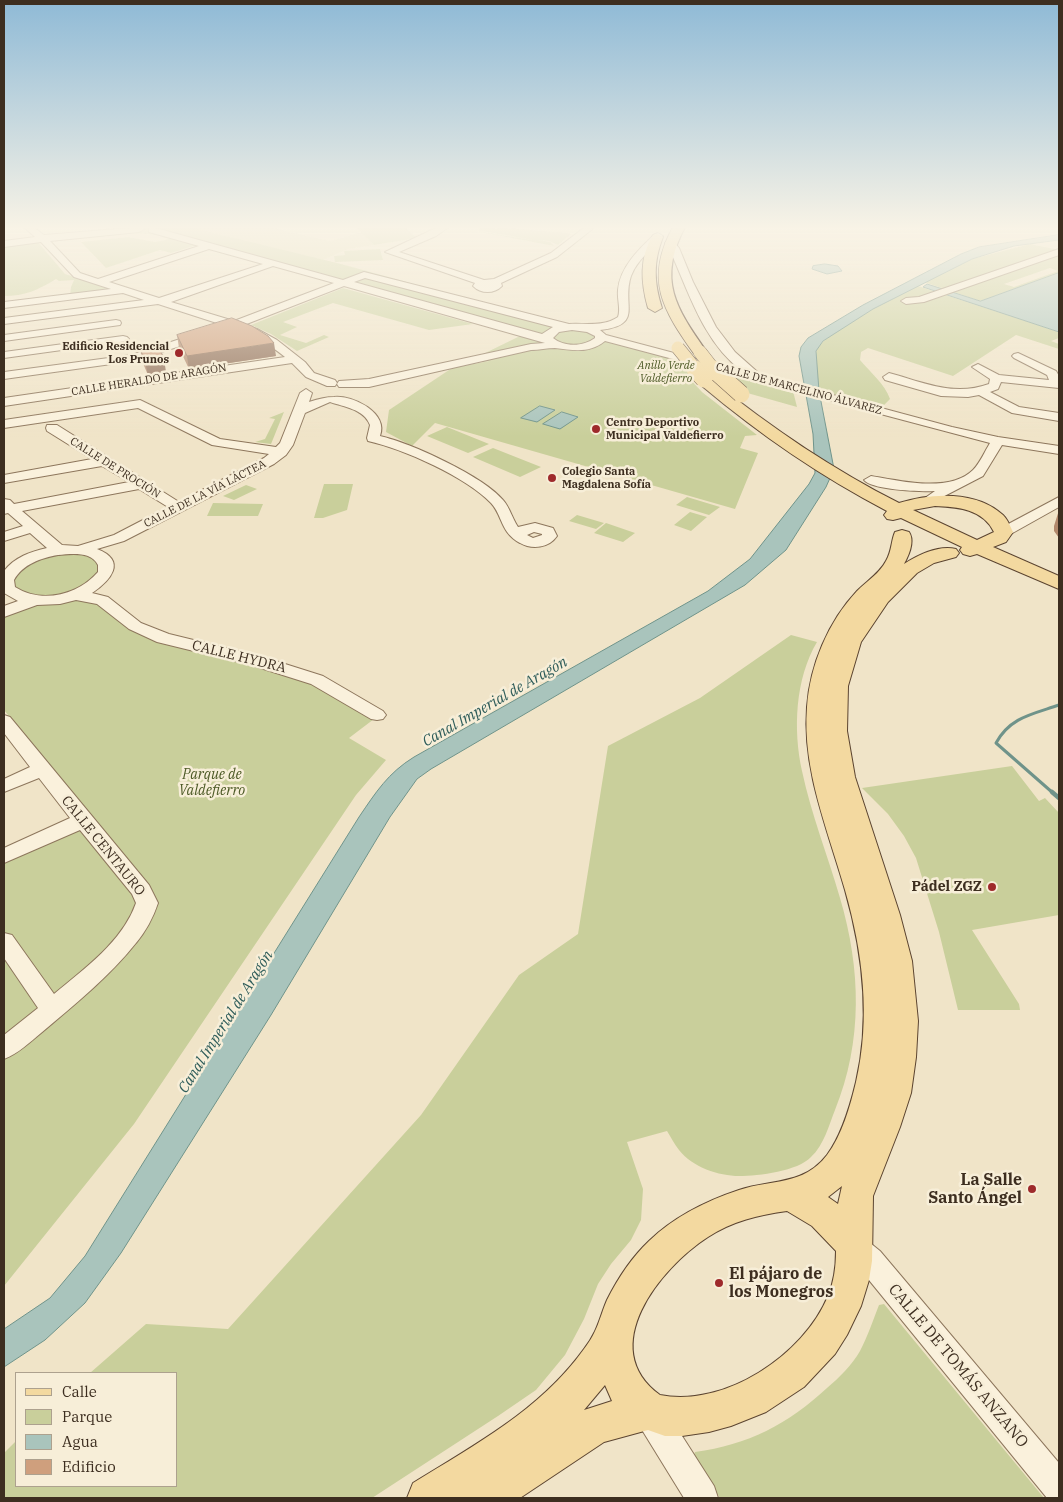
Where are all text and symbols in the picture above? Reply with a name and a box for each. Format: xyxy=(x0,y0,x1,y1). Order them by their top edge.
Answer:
place label: Edificio Residencial Los Prunos xyxy=(62,340,169,366)
marker: Edificio Residencial Los Prunos xyxy=(173,347,185,359)
park label: Anillo Verde Valdefierro xyxy=(637,359,695,385)
street label: CALLE DE MARCELINO ÁLVAREZ xyxy=(714,360,884,418)
street label: CALLE HERALDO DE ARAGÓN xyxy=(70,361,228,399)
place label: Centro Deportivo Municipal Valdefierro xyxy=(606,416,724,442)
marker: Centro Deportivo Municipal Valdefierro xyxy=(590,423,602,435)
street label: CALLE DE PROCIÓN xyxy=(67,435,163,501)
street label: CALLE DE LA VÍA LÁCTEA xyxy=(142,457,268,531)
place label: Colegio Santa Magdalena Sofía xyxy=(562,465,651,491)
marker: Colegio Santa Magdalena Sofía xyxy=(546,472,558,484)
street label: CALLE HYDRA xyxy=(190,637,288,677)
water label: Canal Imperial de Aragón xyxy=(419,653,571,751)
park label: Parque de Valdefierro xyxy=(179,767,245,800)
street label: CALLE CENTAURO xyxy=(58,793,148,899)
place label: Pádel ZGZ xyxy=(912,879,982,895)
marker: Pádel ZGZ xyxy=(986,881,998,893)
water label: Canal Imperial de Aragón xyxy=(175,948,277,1096)
place label: La Salle Santo Ángel xyxy=(928,1170,1022,1208)
marker: La Salle Santo Ángel xyxy=(1026,1183,1038,1195)
place label: El pájaro de los Monegros xyxy=(729,1264,833,1302)
marker: El pájaro de los Monegros xyxy=(713,1277,725,1289)
street label: CALLE DE TOMÁS ANZANO xyxy=(884,1280,1032,1452)
legend xyxy=(15,1372,178,1487)
text: Calle xyxy=(62,1382,97,1401)
text: Parque xyxy=(62,1407,112,1426)
text: Agua xyxy=(62,1432,98,1451)
text: Edificio xyxy=(62,1457,116,1476)

